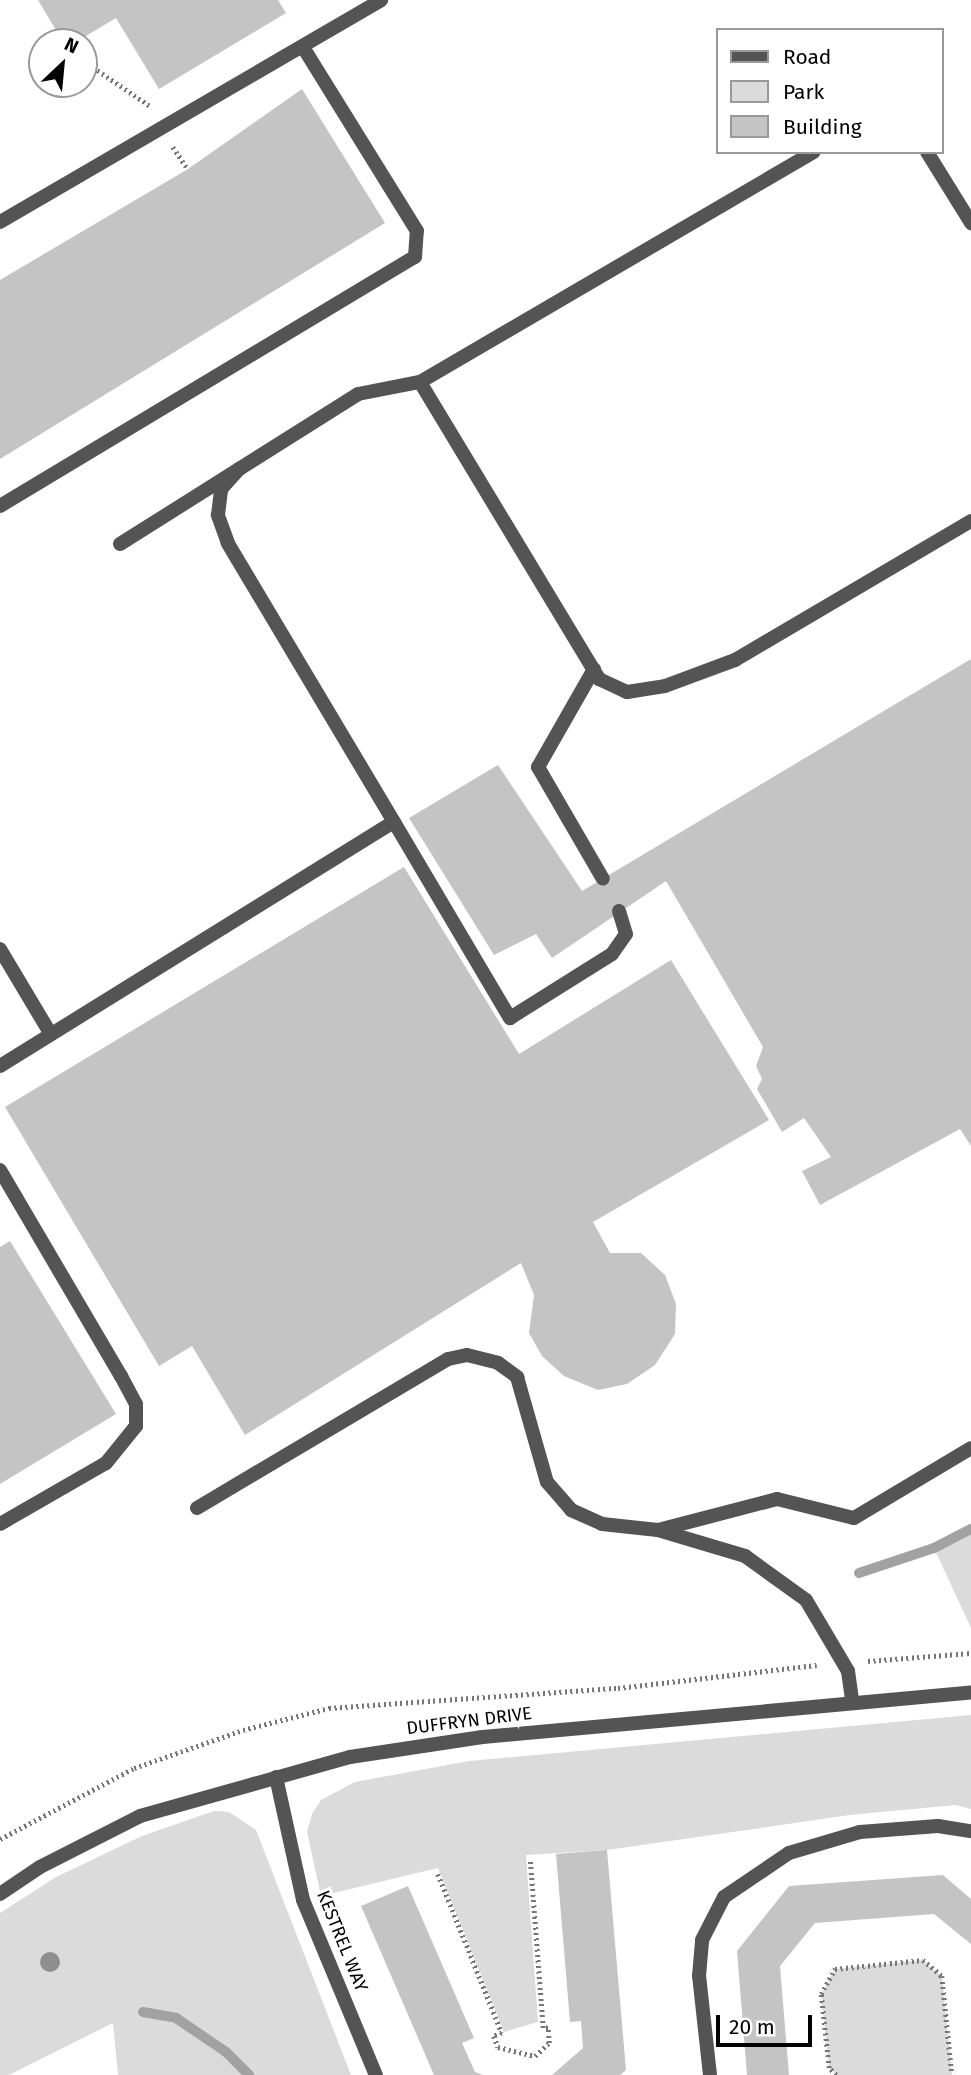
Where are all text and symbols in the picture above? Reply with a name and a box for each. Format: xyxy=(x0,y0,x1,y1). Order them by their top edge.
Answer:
north arrow xyxy=(28,28,98,98)
legend xyxy=(716,28,943,154)
text: N xyxy=(61,32,82,59)
text: Road xyxy=(783,44,831,70)
text: Park xyxy=(783,79,824,105)
text: Building xyxy=(783,114,862,140)
street label: DUFFRYN DRIVE xyxy=(405,1703,533,1739)
street label: KESTREL WAY xyxy=(312,1887,372,1995)
scale bar xyxy=(719,2002,815,2046)
text: 20 m xyxy=(729,2014,775,2040)

